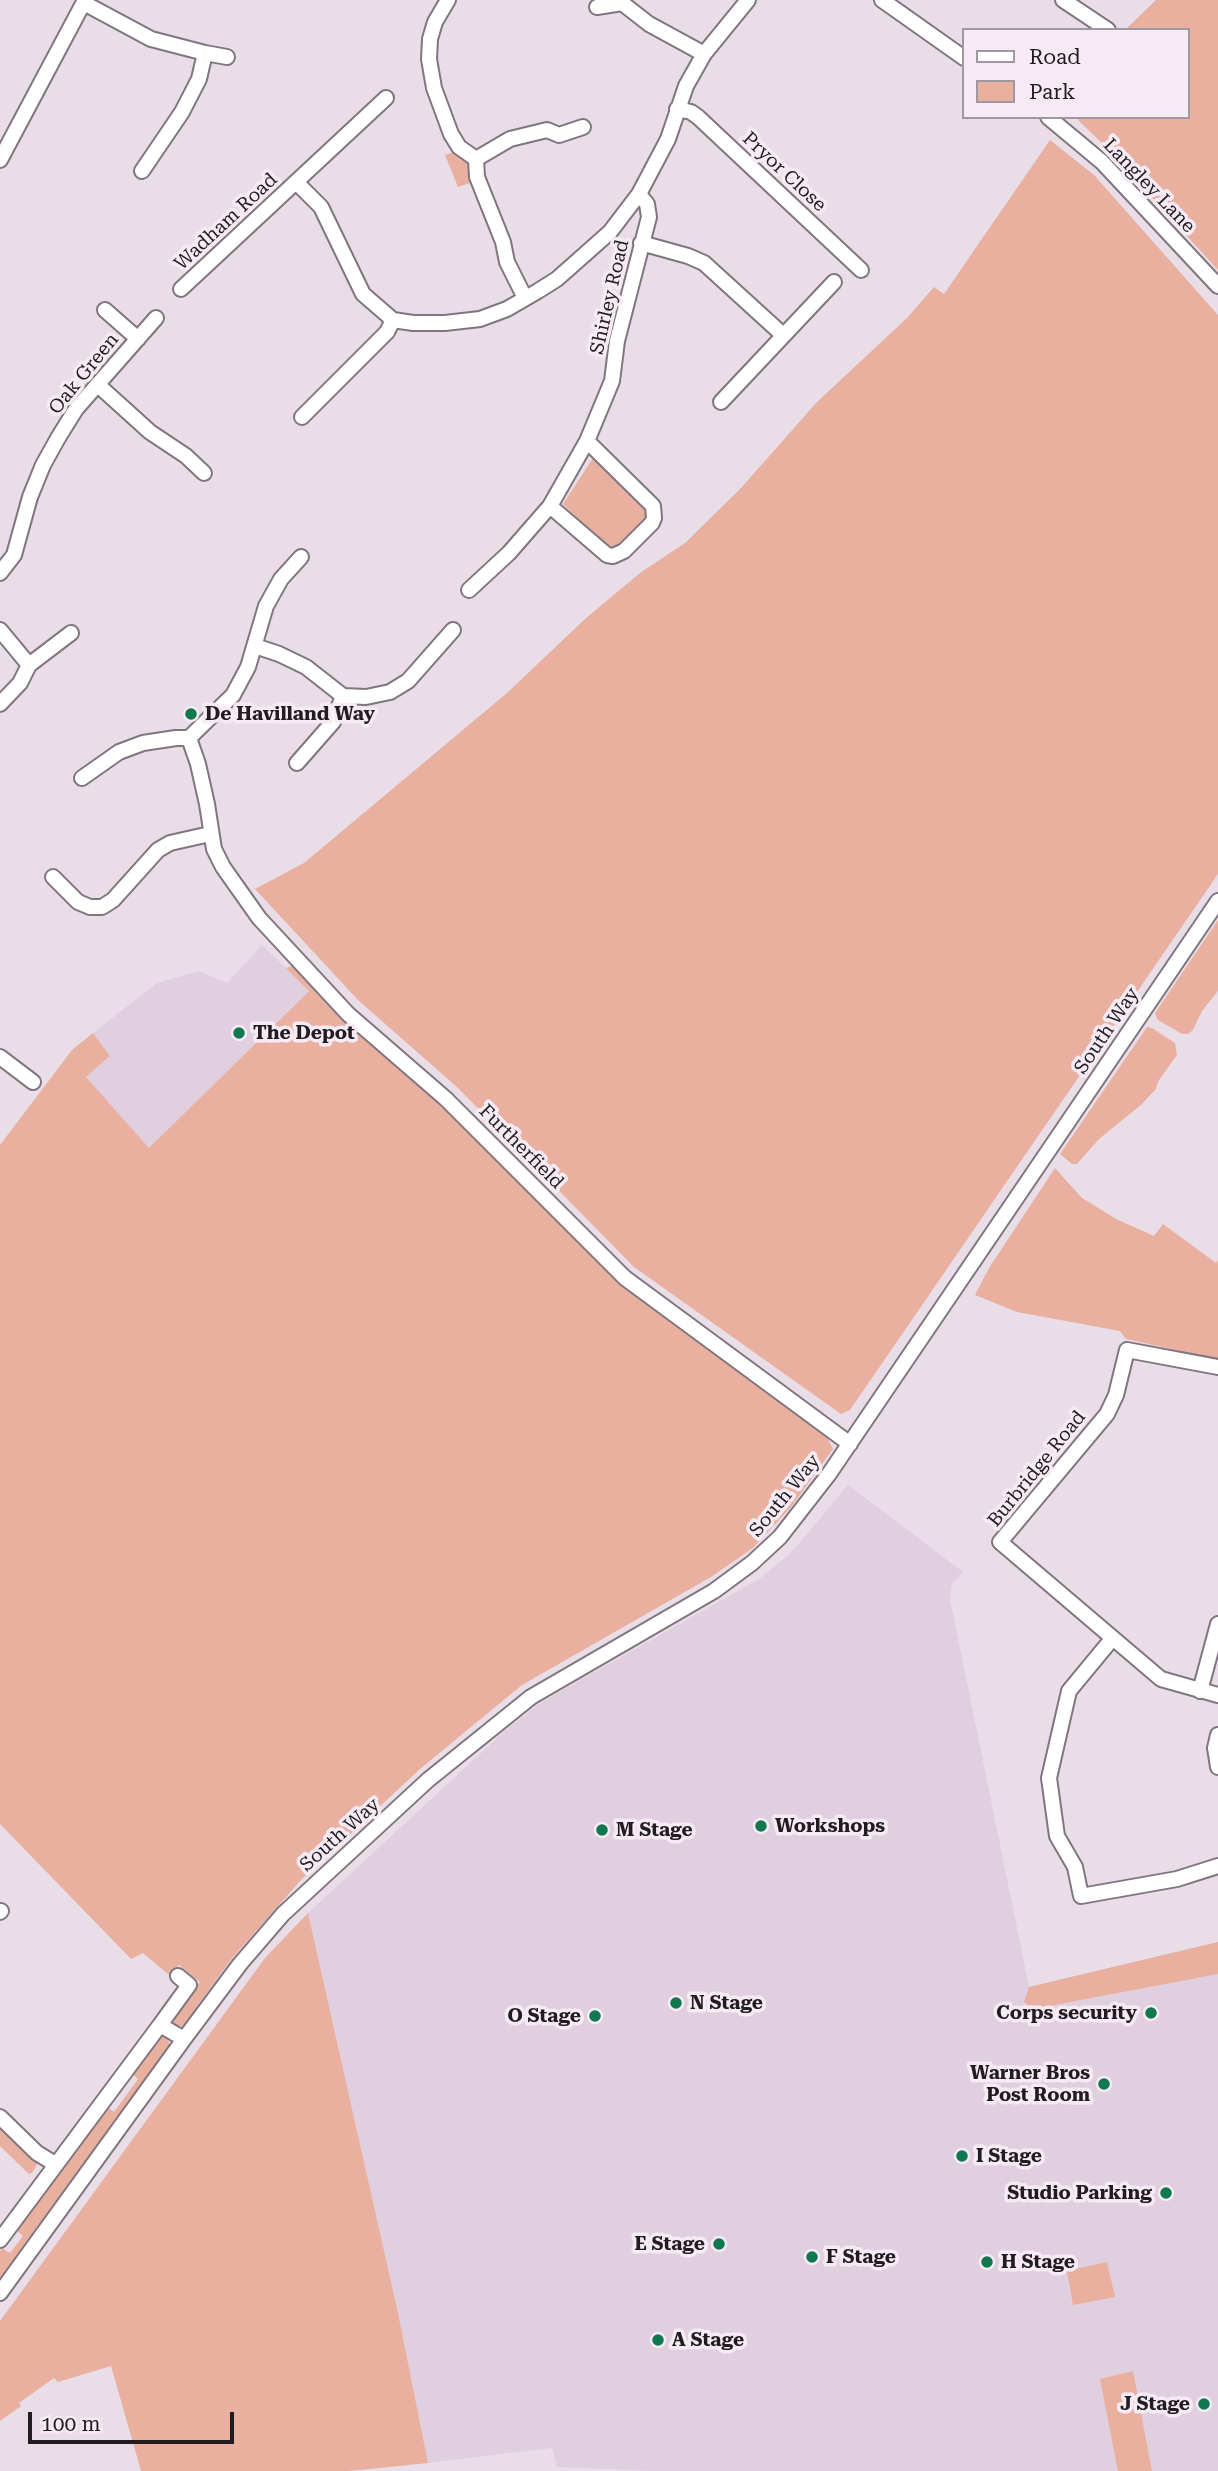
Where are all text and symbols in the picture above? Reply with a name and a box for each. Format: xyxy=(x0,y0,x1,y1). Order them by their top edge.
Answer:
legend xyxy=(962,28,1190,119)
text: Road xyxy=(1029,45,1081,69)
text: Park xyxy=(1029,80,1075,104)
street label: Pryor Close xyxy=(737,127,831,217)
street label: Langley Lane xyxy=(1098,134,1200,238)
street label: Wadham Road xyxy=(170,169,282,275)
street label: Shirley Road xyxy=(586,238,634,356)
street label: Oak Green xyxy=(44,329,124,419)
place label: De Havilland Way xyxy=(205,703,375,725)
marker: De Havilland Way xyxy=(183,706,199,722)
street label: South Way xyxy=(1070,983,1144,1079)
place label: The Depot xyxy=(253,1022,355,1044)
marker: The Depot xyxy=(231,1025,247,1041)
street label: Furtherfield xyxy=(474,1100,568,1194)
street label: Burbridge Road xyxy=(983,1406,1091,1532)
street label: South Way xyxy=(745,1450,825,1542)
street label: South Way xyxy=(295,1793,385,1877)
place label: Workshops xyxy=(775,1815,885,1837)
marker: Workshops xyxy=(753,1818,769,1834)
place label: M Stage xyxy=(616,1819,693,1841)
marker: M Stage xyxy=(594,1822,610,1838)
place label: N Stage xyxy=(690,1992,763,2014)
marker: N Stage xyxy=(668,1995,684,2011)
place label: Corps security xyxy=(996,2002,1137,2024)
place label: O Stage xyxy=(507,2005,581,2027)
marker: Corps security xyxy=(1143,2005,1159,2021)
marker: O Stage xyxy=(587,2008,603,2024)
place label: Warner Bros Post Room xyxy=(970,2062,1090,2106)
marker: Warner Bros Post Room xyxy=(1096,2076,1112,2092)
place label: I Stage xyxy=(976,2145,1042,2167)
marker: I Stage xyxy=(954,2148,970,2164)
place label: Studio Parking xyxy=(1007,2182,1152,2204)
marker: Studio Parking xyxy=(1158,2185,1174,2201)
place label: E Stage xyxy=(634,2233,705,2255)
marker: E Stage xyxy=(711,2236,727,2252)
place label: F Stage xyxy=(826,2246,896,2268)
marker: F Stage xyxy=(804,2249,820,2265)
place label: H Stage xyxy=(1001,2251,1075,2273)
marker: H Stage xyxy=(979,2254,995,2270)
place label: A Stage xyxy=(672,2329,744,2351)
marker: A Stage xyxy=(650,2332,666,2348)
place label: J Stage xyxy=(1120,2393,1190,2415)
marker: J Stage xyxy=(1196,2396,1212,2412)
scale bar xyxy=(32,2398,238,2442)
text: 100 m xyxy=(41,2412,101,2436)

